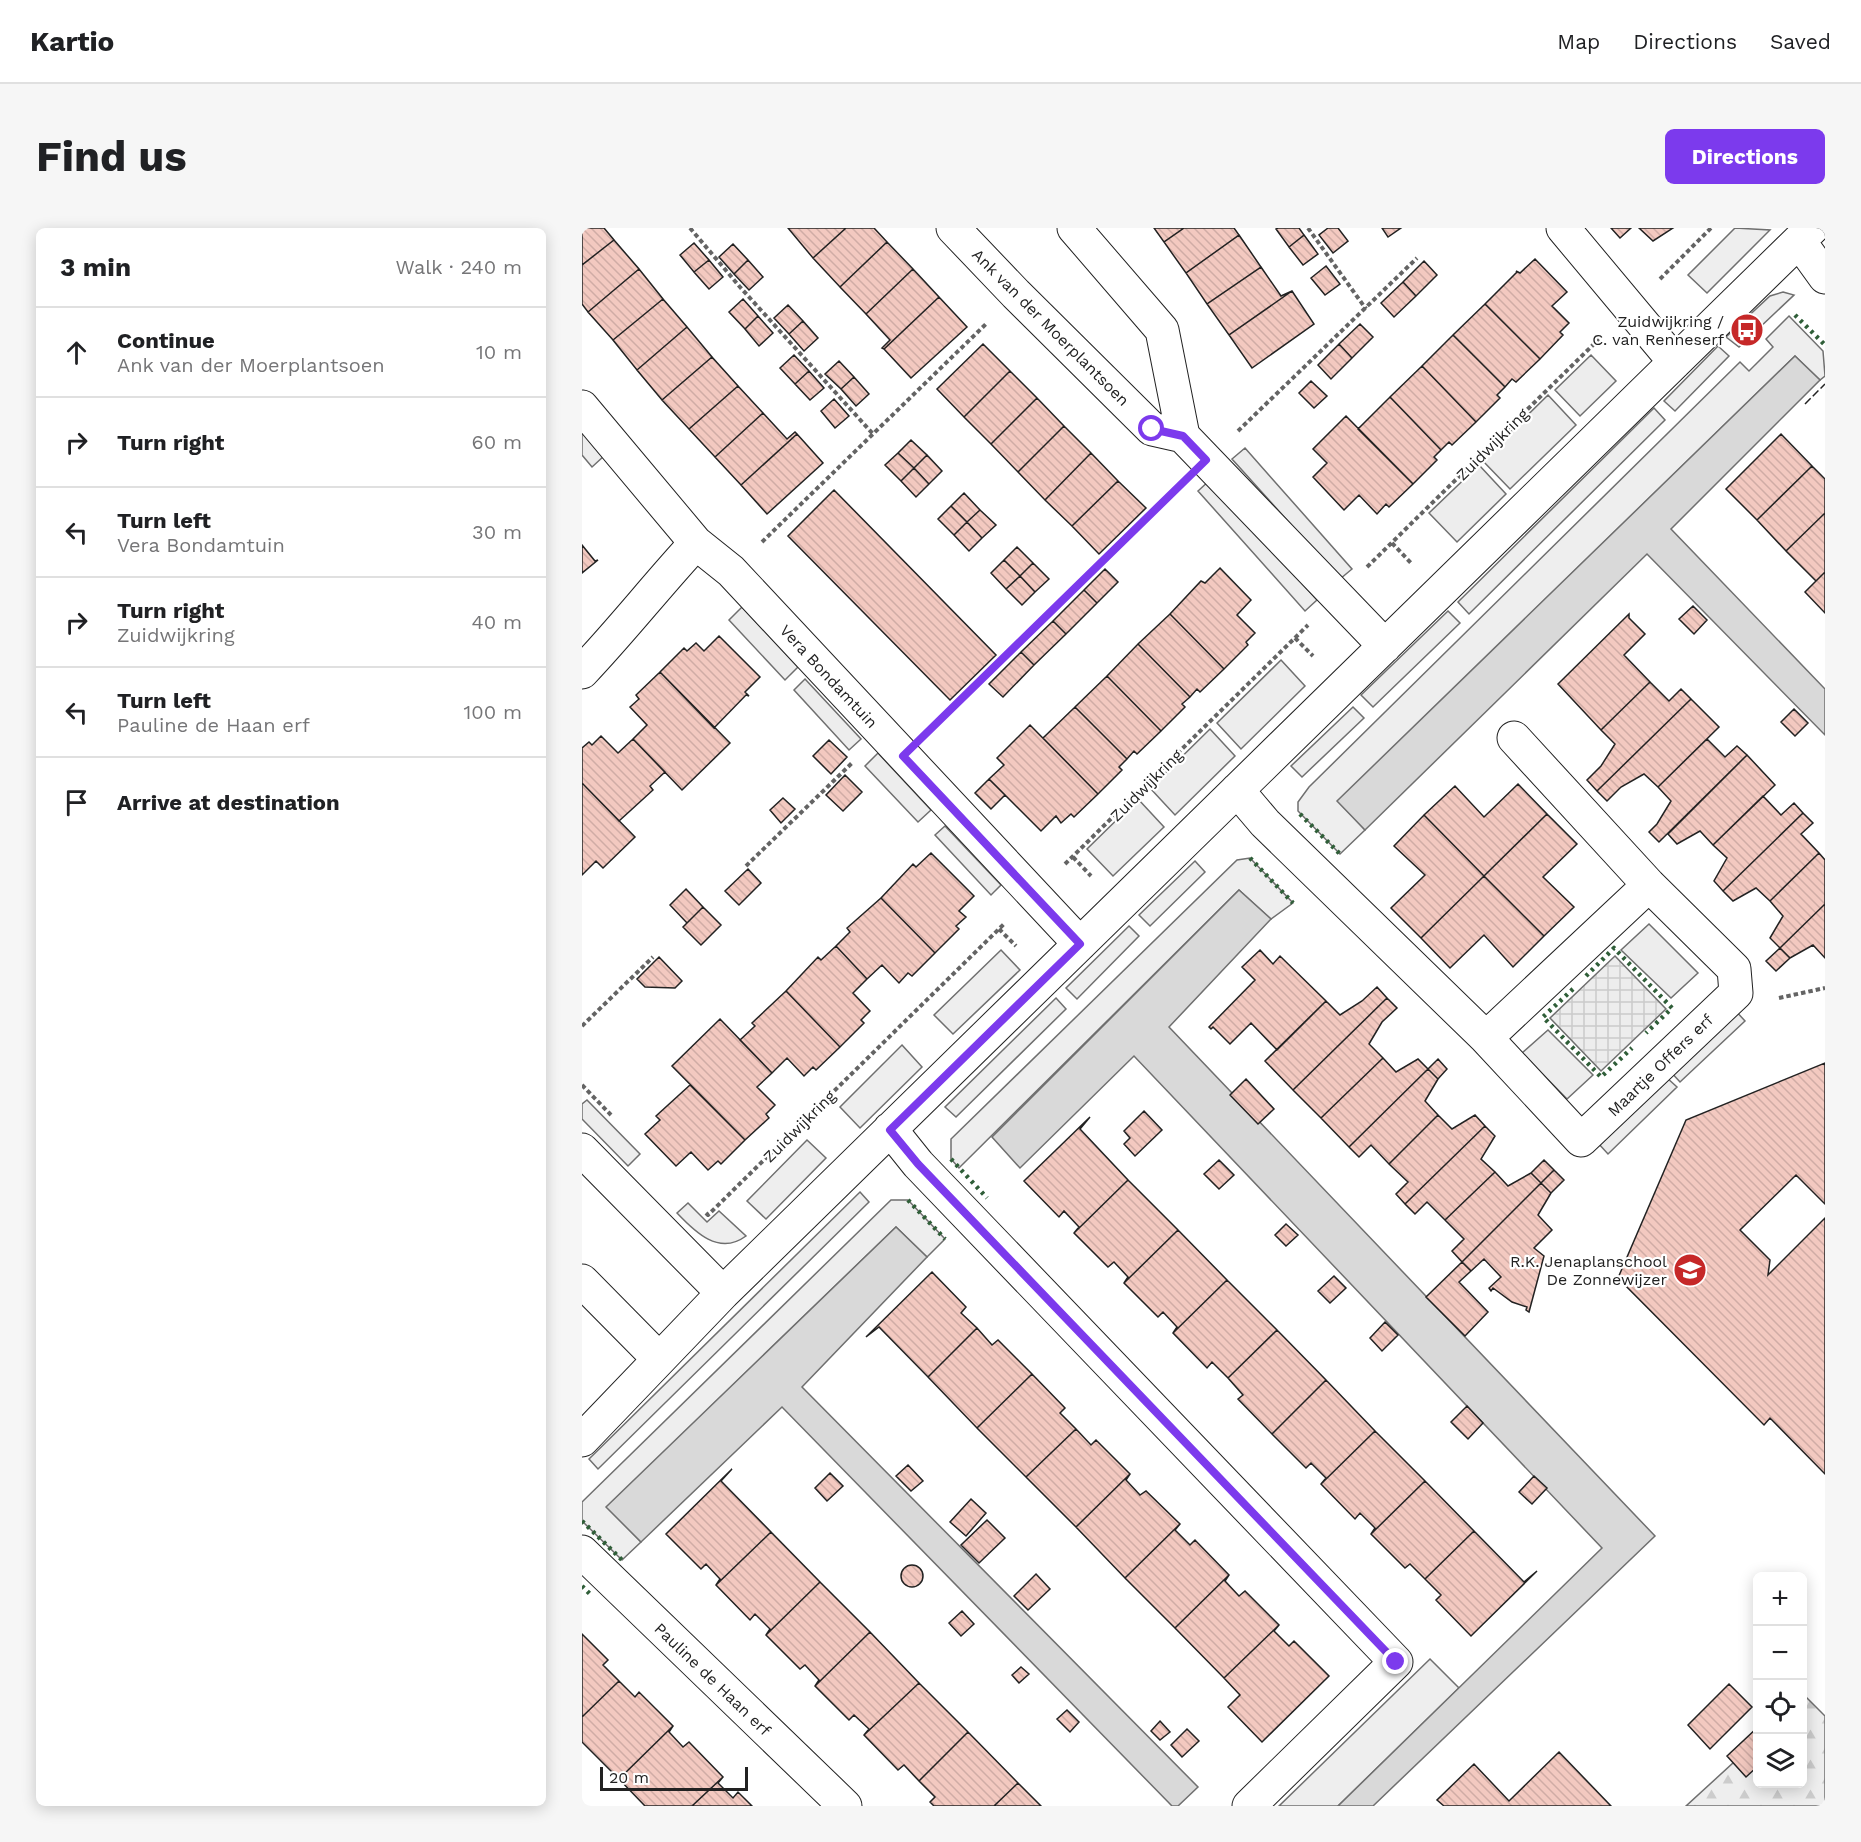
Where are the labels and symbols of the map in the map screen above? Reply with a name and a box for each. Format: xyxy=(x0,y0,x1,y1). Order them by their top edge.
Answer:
street label: Ank van der Moerplantsoen xyxy=(968,245,1133,410)
place label: Zuidwijkring / C. van Renneserf xyxy=(1592,312,1725,349)
bus stop icon: Zuidwijkring / C. van Renneserf xyxy=(1729,312,1765,348)
street label: Zuidwijkring xyxy=(1452,404,1533,484)
route start xyxy=(1138,415,1164,441)
street label: Vera Bondamtuin xyxy=(776,621,881,732)
street label: Zuidwijkring xyxy=(1106,745,1187,825)
street label: Maartje Offers erf xyxy=(1604,1010,1717,1120)
street label: Zuidwijkring xyxy=(759,1086,840,1166)
place label: R.K. Jenaplanschool De Zonnewijzer xyxy=(1510,1252,1667,1289)
school or university icon: R.K. Jenaplanschool De Zonnewijzer xyxy=(1672,1252,1708,1288)
street label: Pauline de Haan erf xyxy=(651,1619,775,1740)
route end xyxy=(1382,1648,1408,1674)
scale bar xyxy=(600,1764,748,1792)

